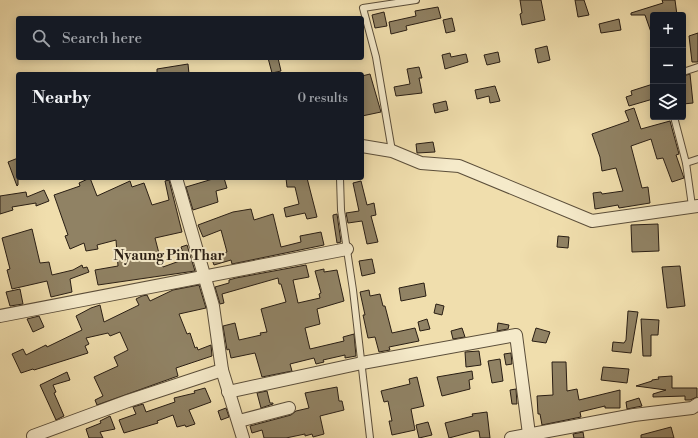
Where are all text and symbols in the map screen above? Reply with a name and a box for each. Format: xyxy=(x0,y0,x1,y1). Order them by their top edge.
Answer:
map controls xyxy=(650,12,686,120)
button: + xyxy=(650,12,686,48)
search box xyxy=(16,16,364,60)
icon: search xyxy=(30,27,52,49)
text: Search here xyxy=(62,29,142,48)
button: − xyxy=(650,48,686,84)
button: layers xyxy=(650,84,686,120)
text: Nearby xyxy=(32,87,91,109)
text: 0 results xyxy=(297,90,348,106)
district label: Nyaung Pin Thar xyxy=(113,247,225,265)

